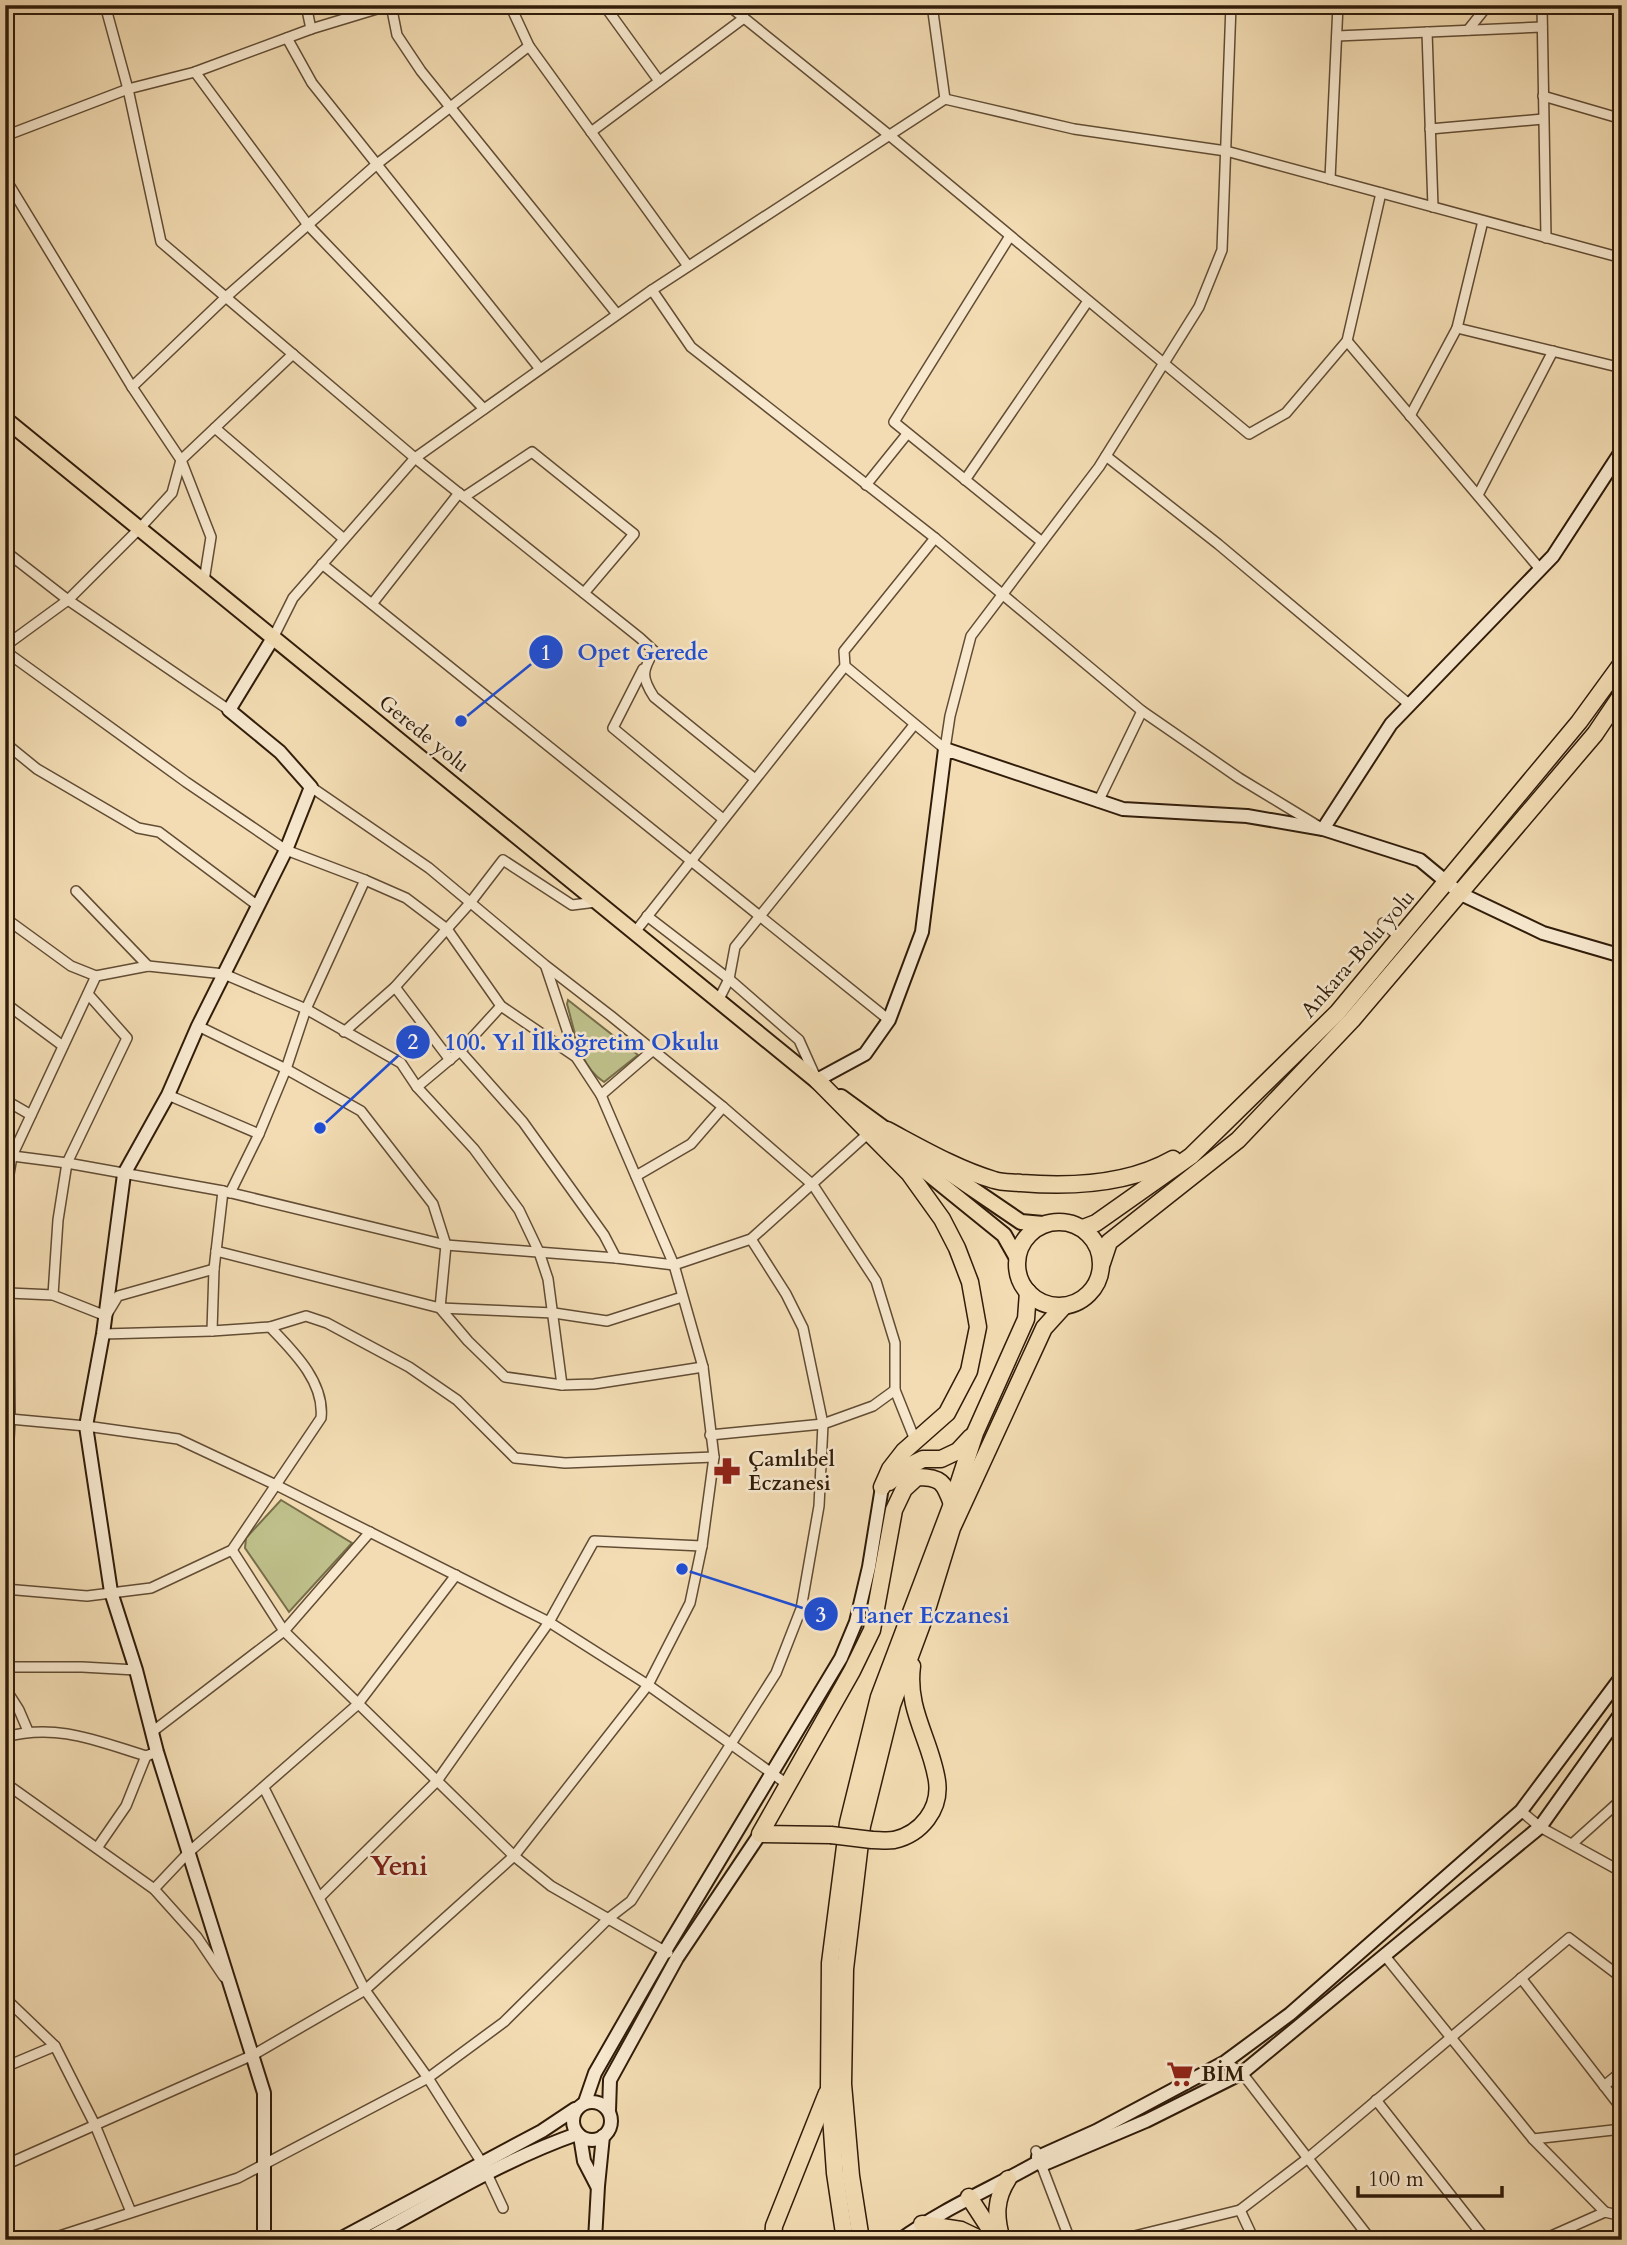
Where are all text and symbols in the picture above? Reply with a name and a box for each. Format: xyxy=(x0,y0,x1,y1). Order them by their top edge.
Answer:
callout: Opet Gerede xyxy=(529,630,723,674)
text: Opet Gerede xyxy=(577,637,709,668)
text: 1 xyxy=(541,639,551,668)
street label: Gerede yolu xyxy=(373,688,475,780)
street label: Ankara-Bolu yolu xyxy=(1294,884,1422,1024)
callout: 100. Yıl İlköğretim Okulu xyxy=(395,1020,734,1064)
text: 100. Yıl İlköğretim Okulu xyxy=(444,1027,720,1058)
text: 2 xyxy=(408,1028,419,1057)
place label: Çamlıbel Eczanesi xyxy=(748,1445,835,1498)
pharmacy icon: Çamlıbel Eczanesi xyxy=(712,1456,742,1486)
callout: Taner Eczanesi xyxy=(804,1592,1024,1636)
text: Taner Eczanesi xyxy=(853,1600,1009,1631)
text: 3 xyxy=(816,1601,826,1630)
district label: Yeni xyxy=(370,1847,428,1885)
supermarket icon: BİM xyxy=(1165,2059,1195,2089)
place label: BİM xyxy=(1201,2060,1245,2089)
scale bar xyxy=(1358,2154,1501,2198)
text: 100 m xyxy=(1368,2165,1424,2194)

